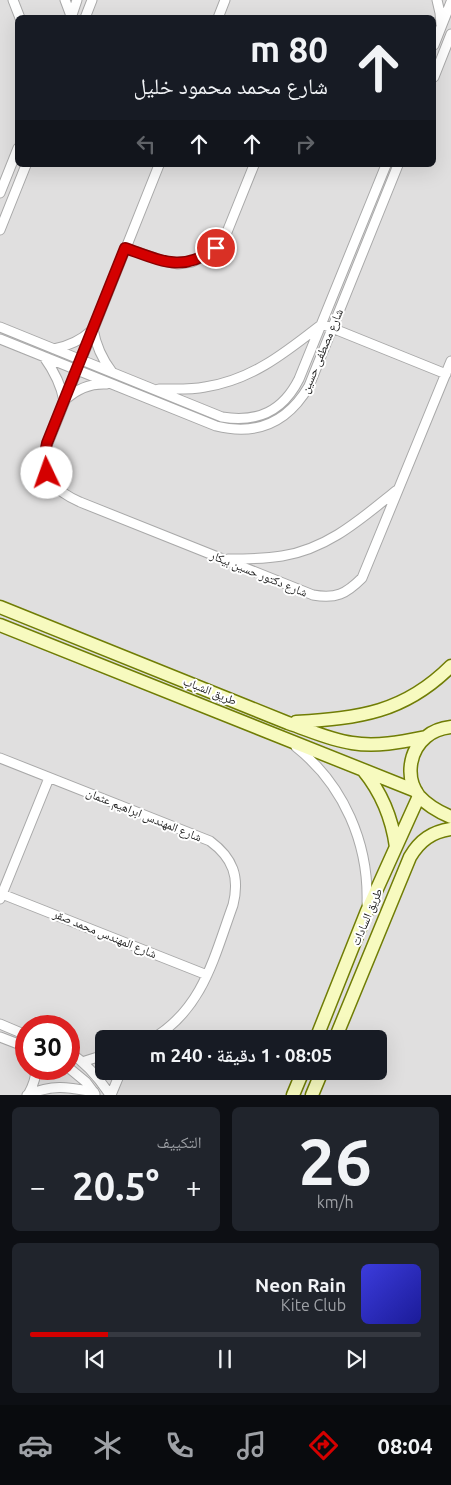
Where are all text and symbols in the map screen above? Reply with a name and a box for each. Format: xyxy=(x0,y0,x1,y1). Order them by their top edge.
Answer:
text: 80 m xyxy=(250,29,328,69)
icon: ahead xyxy=(346,35,411,100)
text: شارع محمد محمود خليل xyxy=(133,73,328,98)
icon: left xyxy=(132,130,160,158)
icon: ahead xyxy=(185,130,213,158)
icon: ahead xyxy=(238,130,266,158)
icon: right xyxy=(291,130,319,158)
pin xyxy=(195,227,237,269)
icon: arrive xyxy=(202,234,230,262)
street label: شارع مصطفى حسين xyxy=(298,307,347,396)
position arrow xyxy=(20,446,72,498)
street label: شارع دكتور حسين بيكار xyxy=(207,548,310,601)
street label: طريق الشباب xyxy=(181,674,239,708)
street label: شارع المهندس ابراهيم عثمان xyxy=(84,785,204,846)
street label: طريق السادات xyxy=(349,886,386,948)
street label: شارع المهندس محمد صقر xyxy=(50,906,159,962)
speed limit sign: 30 xyxy=(15,1015,80,1080)
text: 08:05 · 1 دقيقة · 240 m xyxy=(150,1044,332,1066)
text: 26 xyxy=(299,1124,372,1197)
text: التكييف xyxy=(157,1133,202,1151)
text: 20.5° xyxy=(72,1165,159,1207)
text: − xyxy=(30,1171,46,1202)
text: + xyxy=(186,1171,202,1202)
text: km/h xyxy=(317,1193,354,1211)
text: Neon Rain xyxy=(255,1274,346,1296)
text: Kite Club xyxy=(281,1296,346,1314)
icon: previous xyxy=(81,1345,109,1373)
icon: pause xyxy=(211,1345,239,1373)
icon: next xyxy=(342,1345,370,1373)
icon: car xyxy=(18,1428,53,1463)
icon: climate xyxy=(90,1428,125,1463)
icon: phone xyxy=(162,1428,197,1463)
icon: music xyxy=(234,1428,269,1463)
icon: directions xyxy=(306,1428,341,1463)
text: 08:04 xyxy=(378,1433,433,1458)

